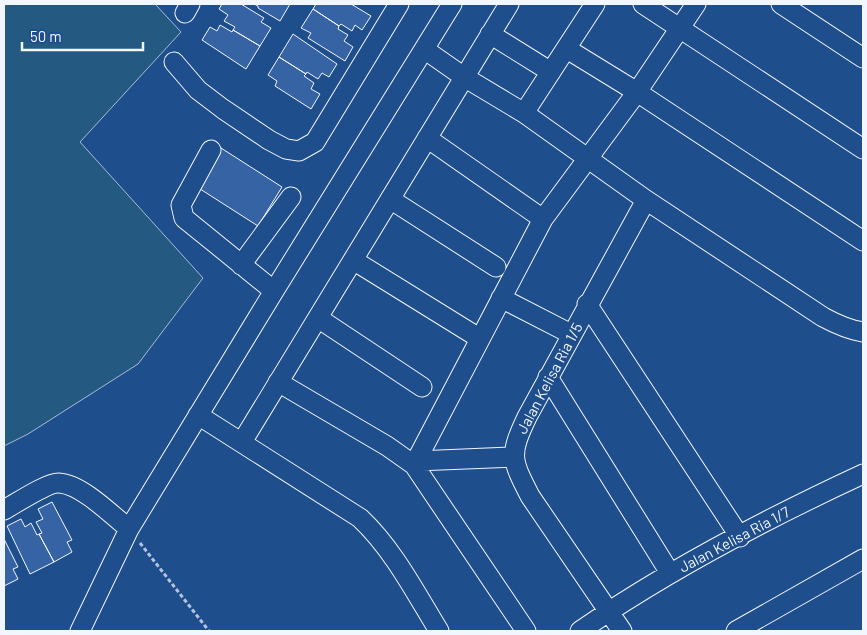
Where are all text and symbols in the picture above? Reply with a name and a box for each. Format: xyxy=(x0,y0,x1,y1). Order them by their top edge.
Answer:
scale bar xyxy=(22,20,144,52)
text: 50 m xyxy=(30,27,62,45)
street label: Jalan Kelisa Ria 1/5 xyxy=(512,319,586,437)
street label: Jalan Kelisa Ria 1/7 xyxy=(676,502,792,576)

